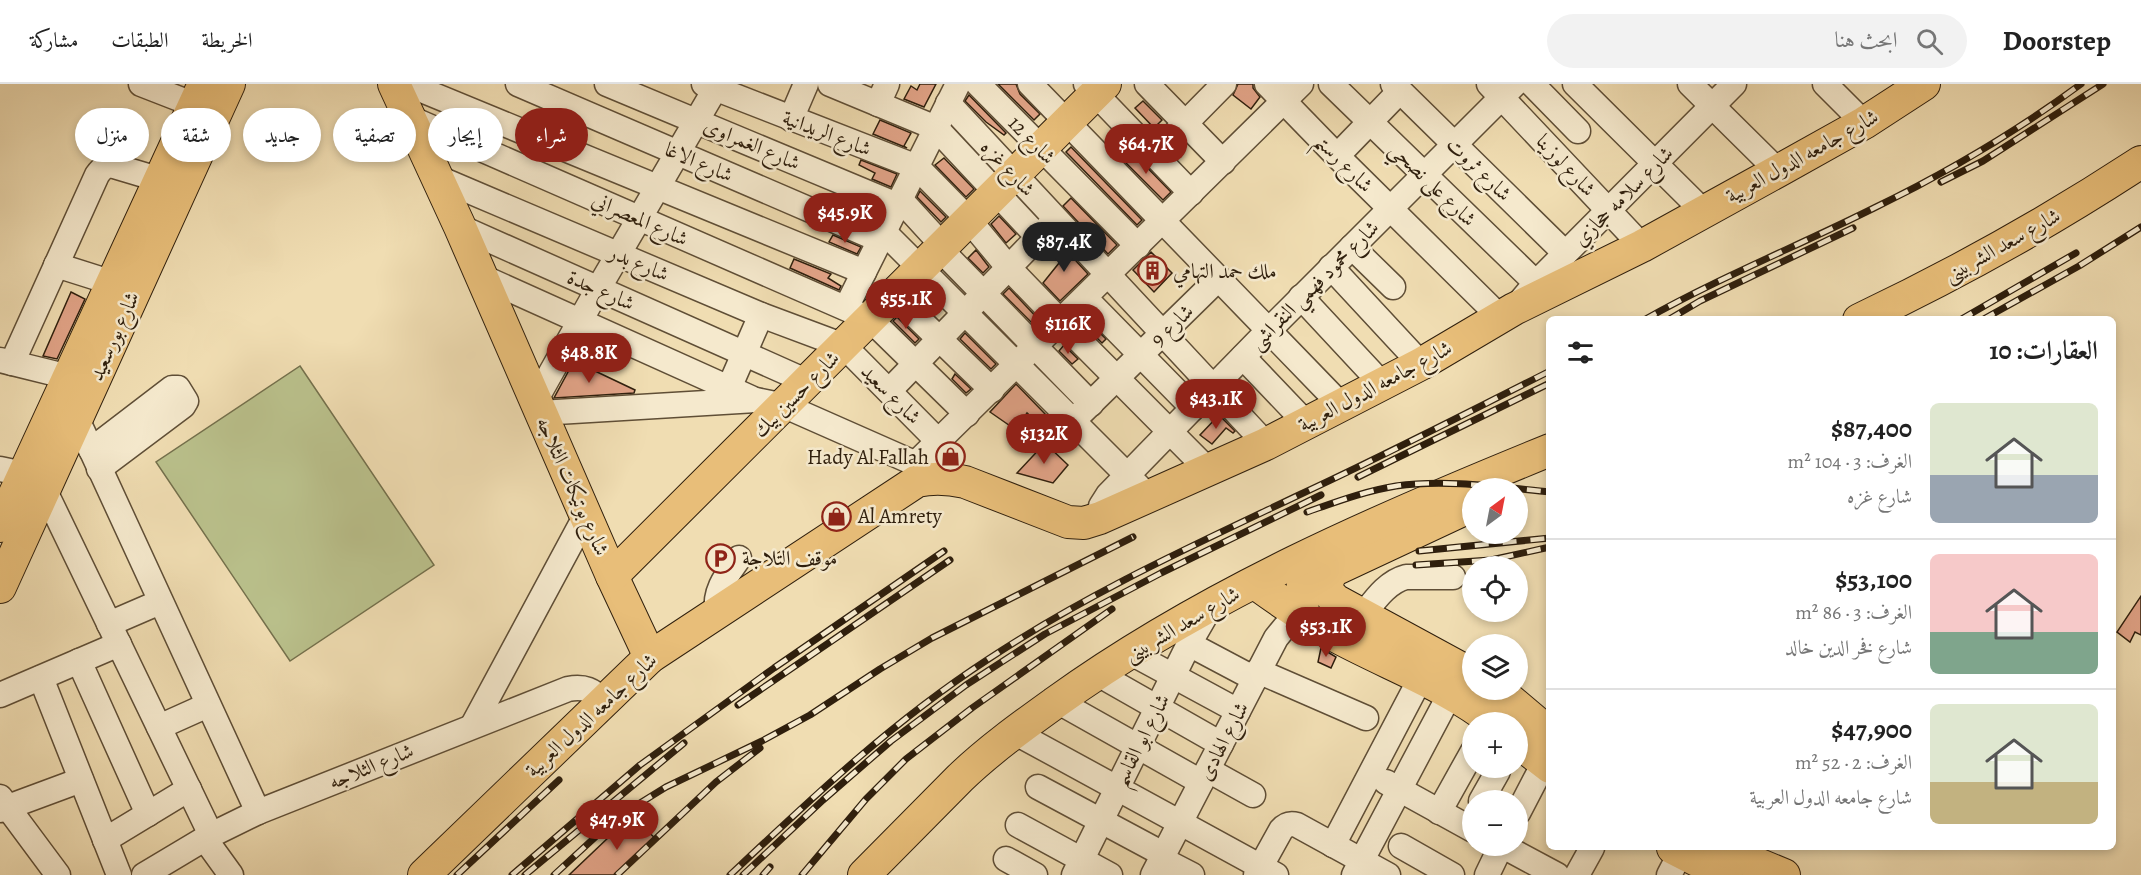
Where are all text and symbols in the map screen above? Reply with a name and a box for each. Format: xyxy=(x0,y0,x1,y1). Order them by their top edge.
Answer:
search box xyxy=(1547,14,1967,68)
text: Doorstep xyxy=(2003,22,2111,60)
text: ابحث هنا xyxy=(1835,25,1898,55)
icon: search xyxy=(1913,25,1946,58)
text: مشاركة xyxy=(30,26,78,54)
text: الطبقات xyxy=(111,26,168,54)
text: الخريطة xyxy=(201,26,253,54)
street label: شارع جامعه الدول العربية xyxy=(1721,102,1885,213)
street label: شارع الريدانية xyxy=(777,103,875,166)
chip: منزل xyxy=(75,108,149,162)
chip: شقة xyxy=(161,108,231,162)
chip: جديد xyxy=(243,108,321,162)
chip: تصفية xyxy=(333,108,416,162)
chip: إيجار xyxy=(428,108,503,162)
chip: شراء xyxy=(515,108,588,162)
street label: شارع 12 xyxy=(999,109,1062,173)
street label: شارع الغمراوى xyxy=(698,111,805,181)
pin: $64.7K xyxy=(1097,124,1195,175)
street label: شارع رستم xyxy=(1303,127,1380,204)
street label: شارع لوزينا xyxy=(1527,128,1602,205)
text: $64.7K xyxy=(1118,130,1174,157)
street label: شارع ثروت xyxy=(1437,131,1518,210)
street label: شارع غزه xyxy=(972,133,1042,205)
street label: شارع الاغا xyxy=(659,135,737,193)
street label: شارع على نصحي xyxy=(1379,135,1483,237)
street label: شارع سلامه حجازي xyxy=(1567,140,1682,255)
street label: شارع المعصراني xyxy=(586,185,693,256)
pin: $45.9K xyxy=(796,193,894,244)
text: $45.9K xyxy=(817,199,873,226)
street label: شارع سعد الشربينى xyxy=(1939,201,2067,292)
street label: شارع محمود فهمي النقراشى xyxy=(1243,214,1389,360)
pin: $87.4K xyxy=(1015,222,1113,273)
text: $87.4K xyxy=(1036,228,1092,255)
street label: شارع بدر xyxy=(601,237,673,292)
building icon: ملك حمد التهامي xyxy=(1136,255,1168,287)
place label: ملك حمد التهامي xyxy=(1173,257,1277,288)
street label: شارع جدة xyxy=(561,263,639,321)
pin: $55.1K xyxy=(857,279,955,330)
text: $55.1K xyxy=(880,285,932,312)
street label: شارع بورسعيد xyxy=(82,287,150,387)
street label: شارع 9 xyxy=(1144,297,1203,355)
pin: $116K xyxy=(1026,304,1110,355)
text: $116K xyxy=(1045,310,1091,337)
pin: $48.8K xyxy=(540,333,638,384)
text: العقارات: 10 xyxy=(1989,333,2098,368)
street label: شارع جامعه الدول العربية xyxy=(1293,334,1459,442)
icon: filters xyxy=(1564,336,1597,369)
text: $48.8K xyxy=(561,339,617,366)
street label: شارع حسين بيك xyxy=(746,344,848,446)
street label: شارع سعيد xyxy=(852,357,928,433)
pin: $43.1K xyxy=(1167,379,1265,430)
text: $43.1K xyxy=(1189,385,1243,412)
text: $87,400 xyxy=(1831,411,1912,446)
street label: شارع بوتيكات الثلاجه xyxy=(526,412,616,562)
pin: $132K xyxy=(1002,414,1086,465)
text: $132K xyxy=(1020,420,1068,447)
icon: home xyxy=(1978,427,2050,499)
shop icon: Hady Al Fallah xyxy=(934,441,966,473)
place label: Hady Al Fallah xyxy=(807,443,929,471)
text: الغرف: 3 · 104 m² xyxy=(1788,448,1912,475)
north arrow xyxy=(1462,478,1528,544)
map controls xyxy=(1462,478,1528,856)
text: شارع غزه xyxy=(1847,483,1912,510)
shop icon: Al Amrety xyxy=(821,500,853,532)
place label: Al Amrety xyxy=(857,502,943,530)
parking icon: موقف التلاجة xyxy=(705,542,737,574)
place label: موقف التلاجة xyxy=(742,544,837,572)
button: locate xyxy=(1462,556,1528,622)
text: $53,100 xyxy=(1835,562,1912,597)
icon: home xyxy=(1978,578,2050,650)
street label: شارع سعد الشربينى xyxy=(1119,580,1247,672)
text: الغرف: 3 · 86 m² xyxy=(1795,599,1912,626)
pin: $53.1K xyxy=(1277,607,1375,658)
text: $53.1K xyxy=(1300,613,1352,640)
button: layers xyxy=(1462,634,1528,700)
text: شارع فخر الدين خالد xyxy=(1785,634,1912,661)
street label: شارع جامعه الدول العربية xyxy=(519,647,666,786)
street label: شارع ابو القاسم xyxy=(1106,689,1183,794)
street label: شارع الهادى xyxy=(1191,697,1259,787)
button: + xyxy=(1462,712,1528,778)
text: $47,900 xyxy=(1831,712,1912,747)
icon: home xyxy=(1978,728,2050,800)
street label: شارع الثلاجه xyxy=(324,736,419,799)
text: الغرف: 2 · 52 m² xyxy=(1795,749,1912,776)
text: شارع جامعه الدول العربية xyxy=(1749,784,1912,811)
button: − xyxy=(1462,790,1528,856)
pin: $47.9K xyxy=(568,800,666,851)
text: $47.9K xyxy=(589,806,645,833)

